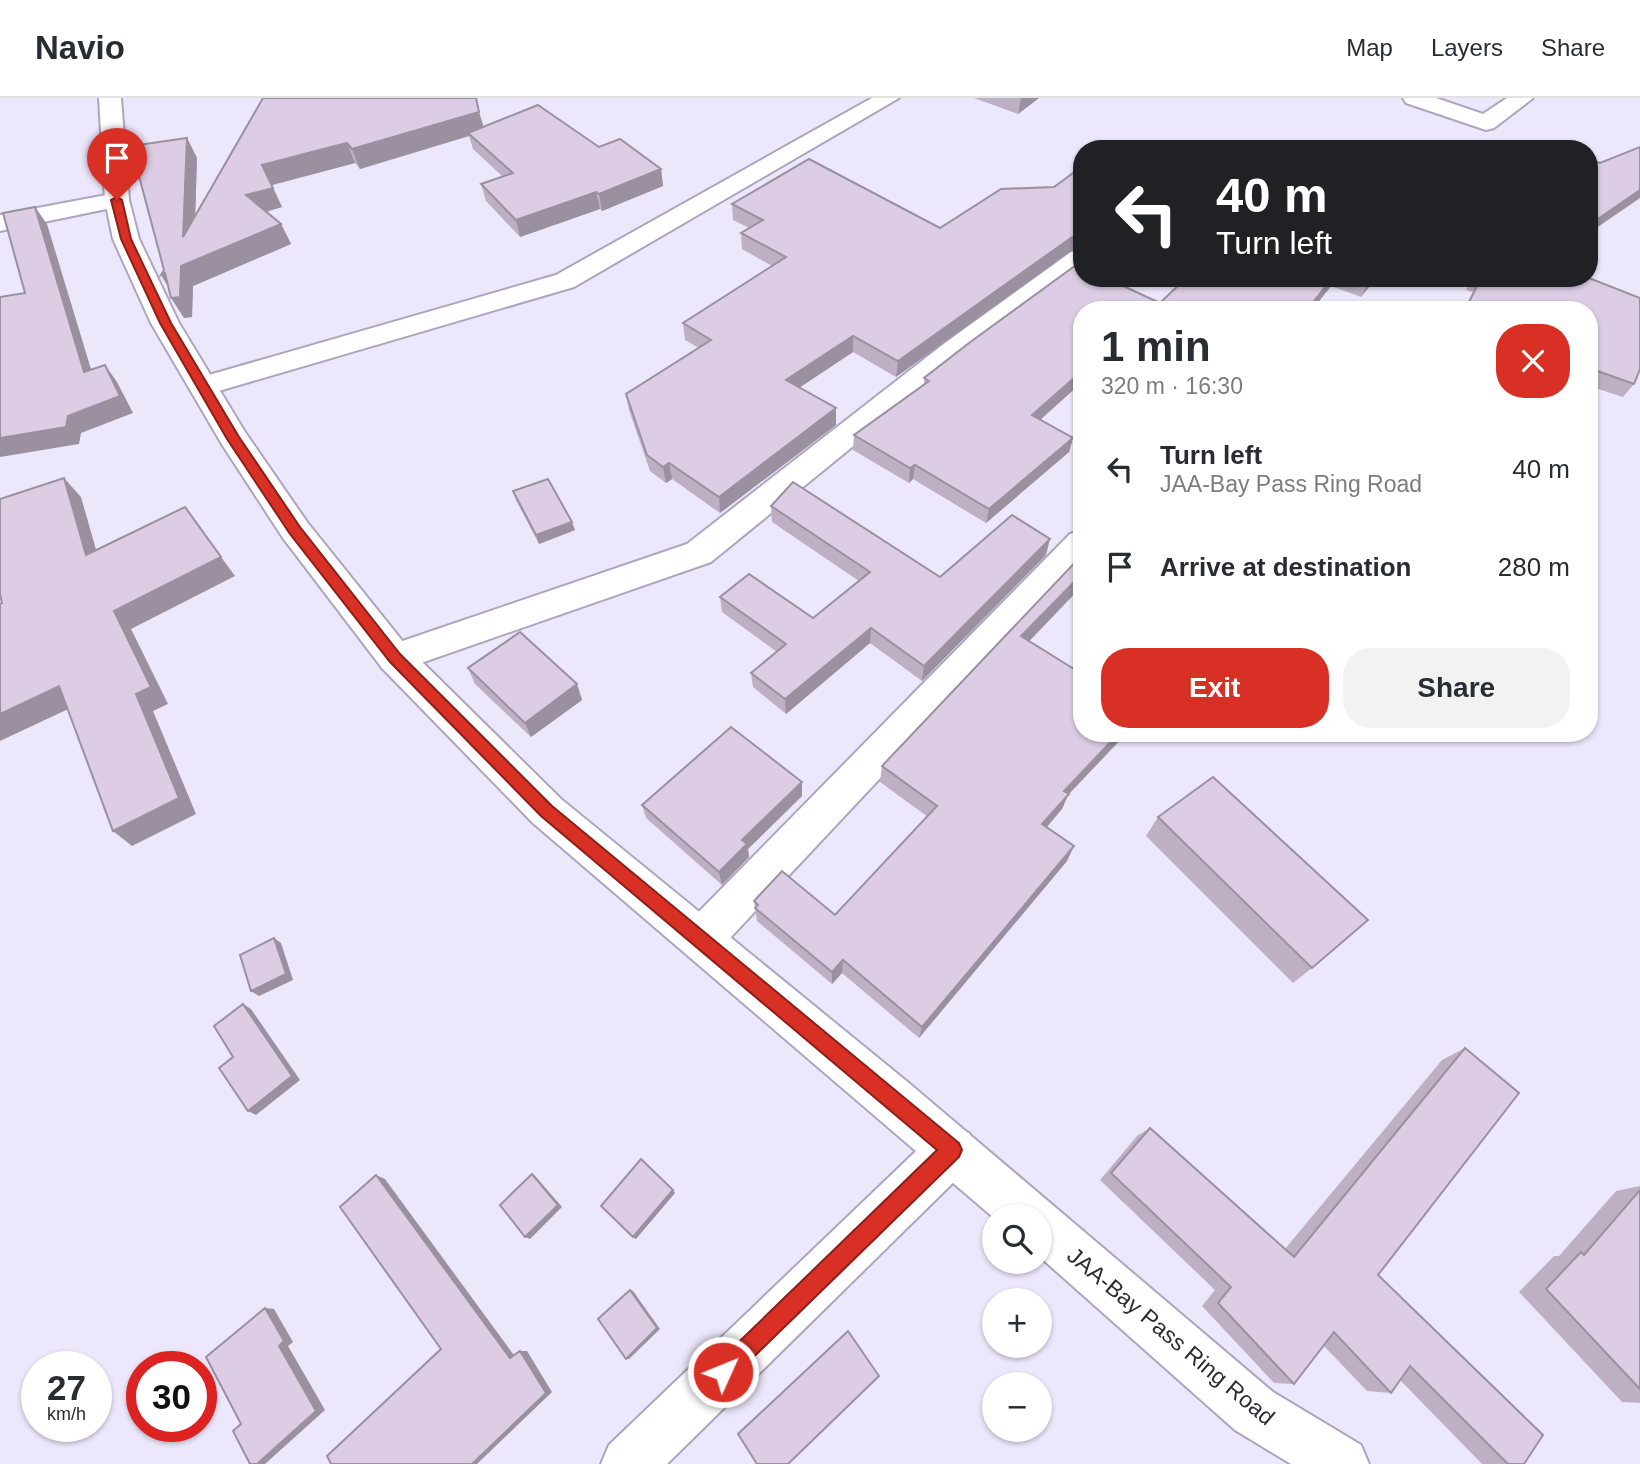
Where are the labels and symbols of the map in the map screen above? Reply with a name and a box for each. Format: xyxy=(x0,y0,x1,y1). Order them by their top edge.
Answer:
pin xyxy=(87,128,147,200)
street label: JAA-Bay Pass Ring Road xyxy=(1062,1242,1280,1430)
position arrow xyxy=(686,1335,760,1409)
speed limit sign: 30 xyxy=(126,1351,217,1442)

